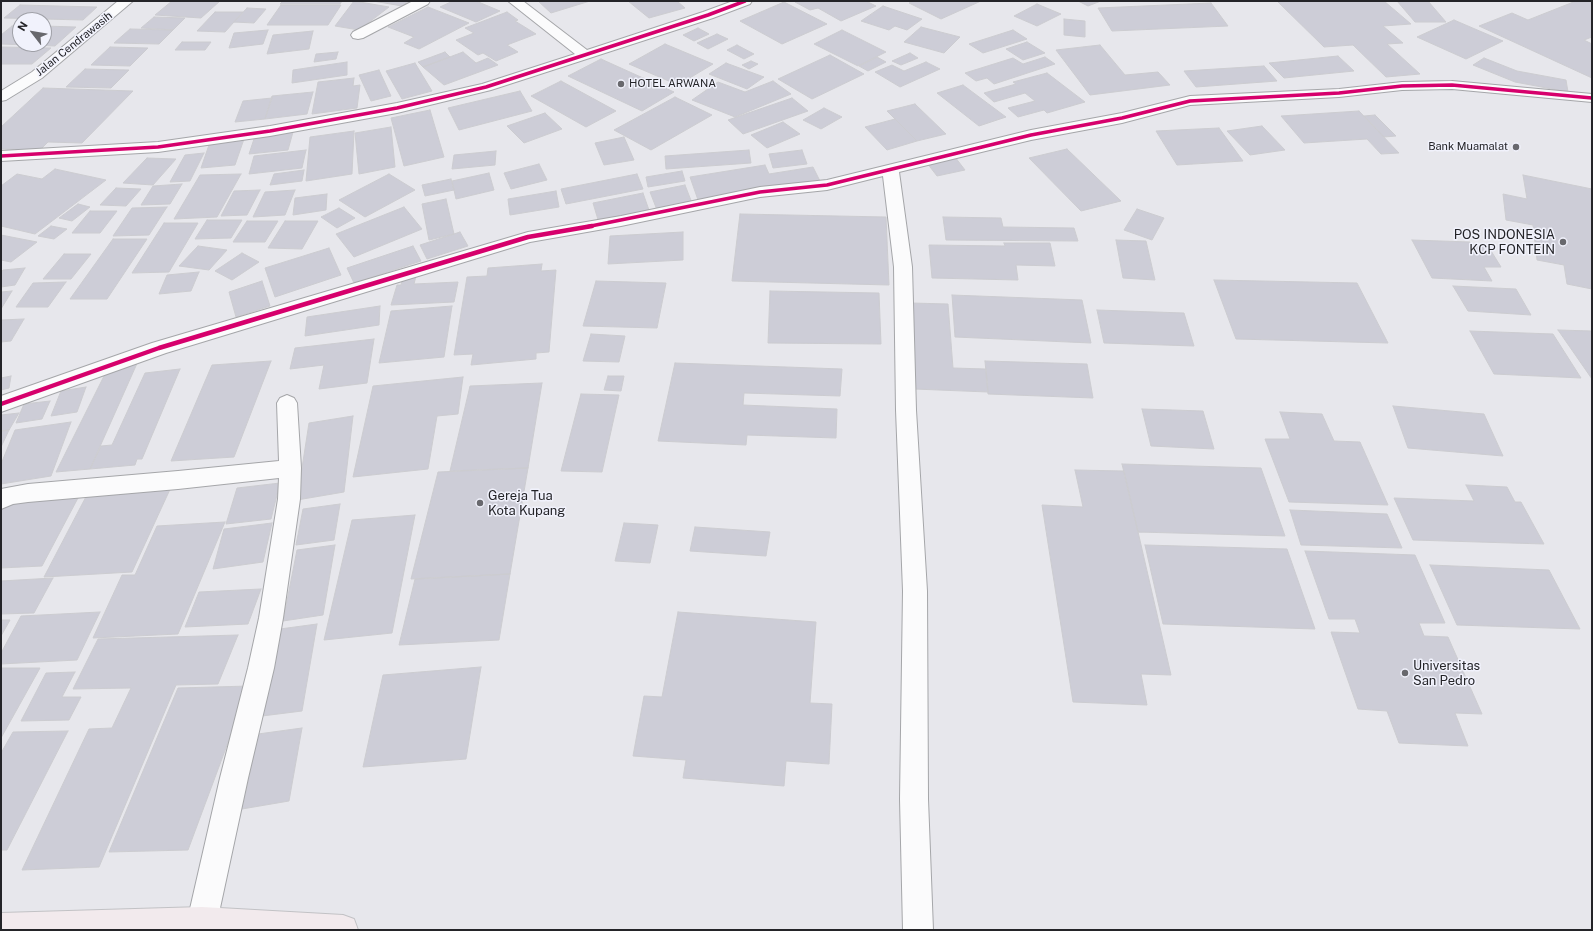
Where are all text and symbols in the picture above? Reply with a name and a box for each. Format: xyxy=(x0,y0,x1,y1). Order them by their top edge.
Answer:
street label: Jalan Cendrawasih xyxy=(33,9,115,79)
north arrow xyxy=(12,12,52,52)
text: N xyxy=(15,20,30,33)
place label: HOTEL ARWANA xyxy=(629,77,716,91)
marker: HOTEL ARWANA xyxy=(616,79,626,89)
place label: Bank Muamalat xyxy=(1428,140,1508,154)
marker: Bank Muamalat xyxy=(1511,142,1521,152)
place label: POS INDONESIA KCP FONTEIN xyxy=(1454,227,1555,258)
marker: POS INDONESIA KCP FONTEIN xyxy=(1558,237,1568,247)
place label: Gereja Tua Kota Kupang xyxy=(488,488,565,519)
marker: Gereja Tua Kota Kupang xyxy=(475,498,485,508)
place label: Universitas San Pedro xyxy=(1413,658,1480,689)
marker: Universitas San Pedro xyxy=(1400,668,1410,678)

